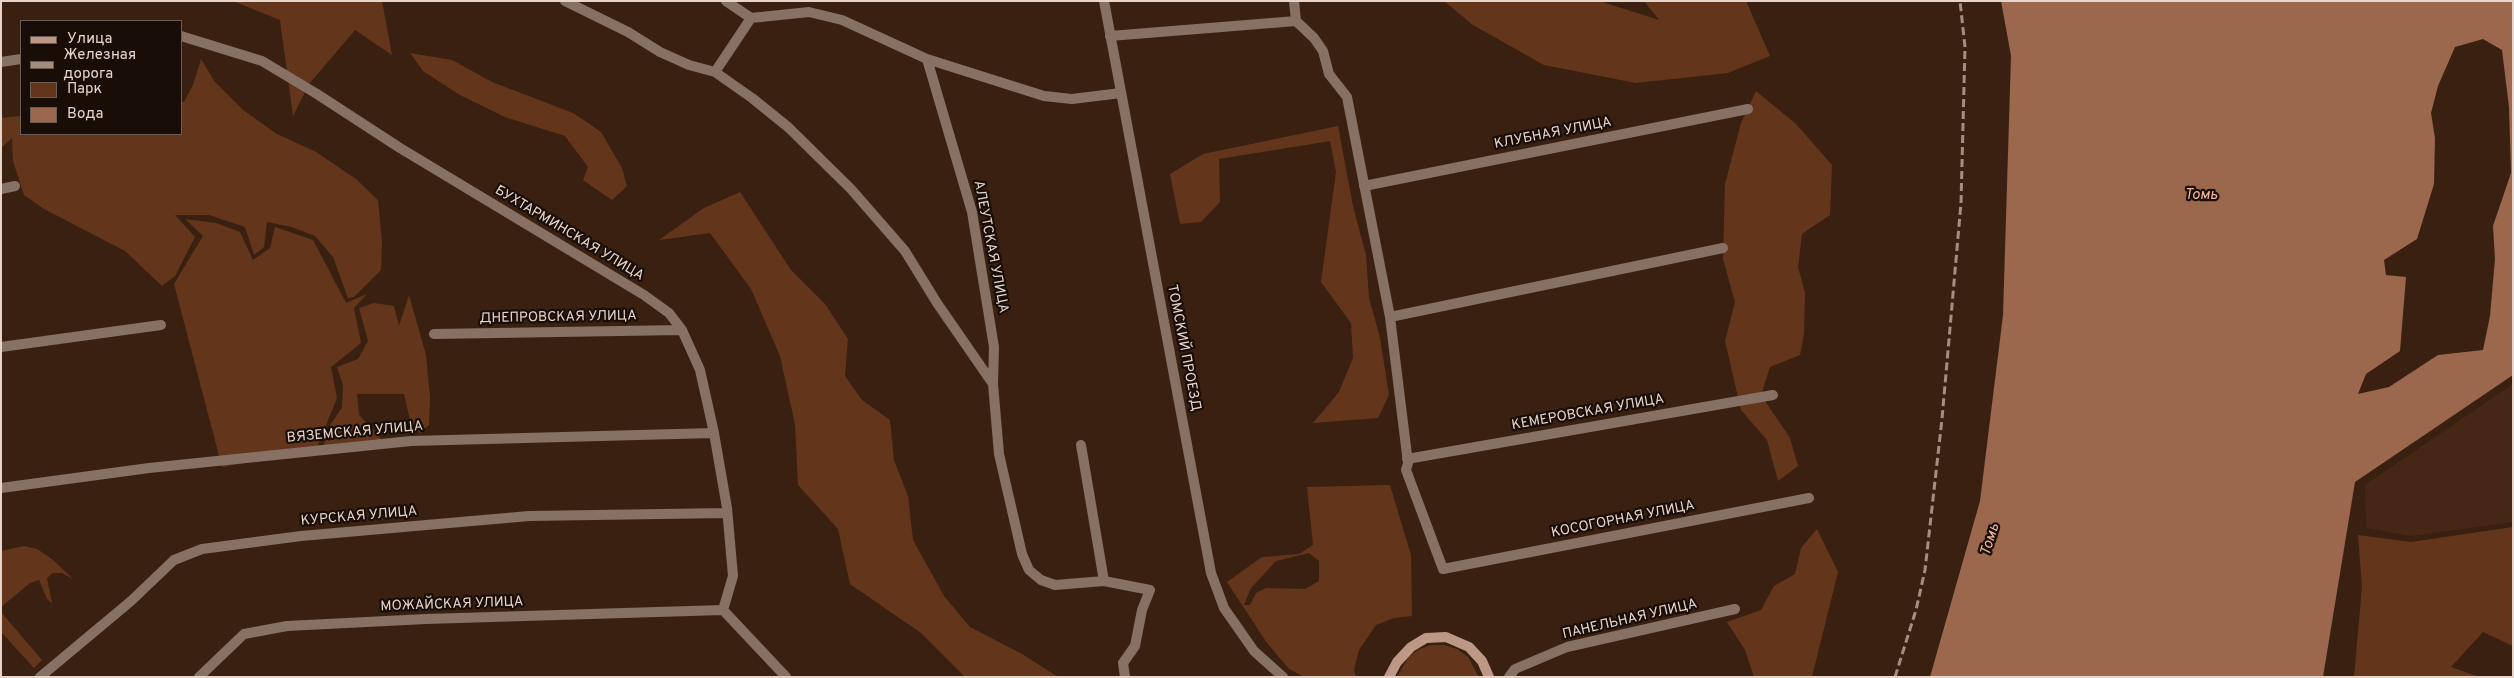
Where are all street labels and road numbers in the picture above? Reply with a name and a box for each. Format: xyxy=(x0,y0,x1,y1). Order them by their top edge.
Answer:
street label: КЛУБНАЯ УЛИЦА xyxy=(1493,114,1613,154)
street label: АЛЕУТСКАЯ УЛИЦА xyxy=(969,179,1011,315)
street label: БУХТАРМИНСКАЯ УЛИЦА xyxy=(491,183,647,285)
street label: ТОМСКИЙ ПРОЕЗД xyxy=(1163,283,1203,413)
street label: ДНЕПРОВСКАЯ УЛИЦА xyxy=(479,308,637,328)
street label: КЕМЕРОВСКАЯ УЛИЦА xyxy=(1510,391,1666,435)
street label: ВЯЗЕМСКАЯ УЛИЦА xyxy=(286,419,424,447)
street label: КОСОГОРНАЯ УЛИЦА xyxy=(1550,498,1696,542)
street label: КУРСКАЯ УЛИЦА xyxy=(300,504,418,530)
street label: МОЖАЙСКАЯ УЛИЦА xyxy=(380,594,524,616)
street label: ПАНЕЛЬНАЯ УЛИЦА xyxy=(1561,596,1699,644)

